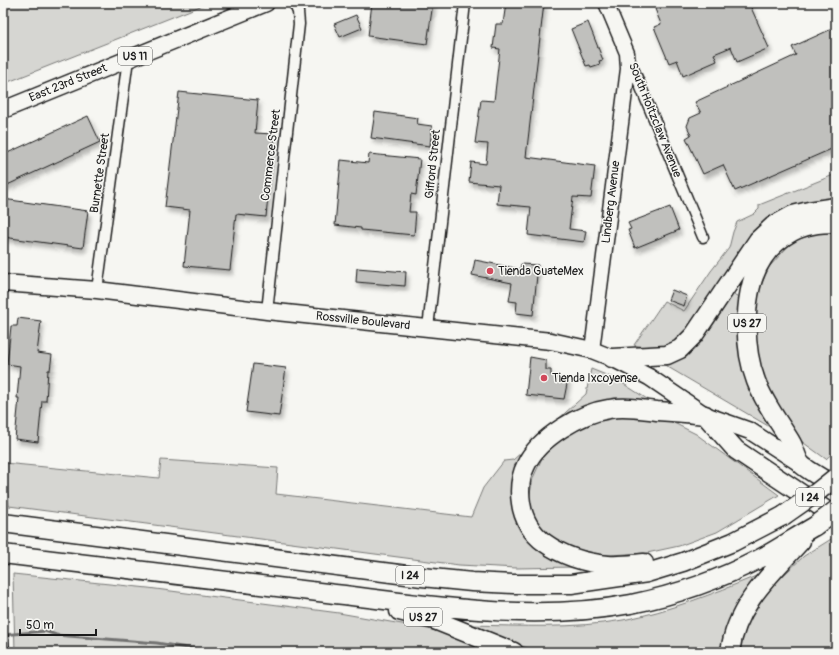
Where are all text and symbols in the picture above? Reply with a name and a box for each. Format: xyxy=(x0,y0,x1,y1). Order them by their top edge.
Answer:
road number: US 11 xyxy=(118,47,152,65)
street label: East 23rd Street xyxy=(27,60,109,105)
street label: South Holtzclaw Avenue xyxy=(625,60,685,180)
street label: Commerce Street xyxy=(258,108,284,202)
street label: Gifford Street xyxy=(422,129,444,199)
street label: Burnette Street xyxy=(87,132,113,214)
street label: Lindberg Avenue xyxy=(598,160,624,244)
place label: Tienda GuateMex xyxy=(498,264,584,279)
marker: Tienda GuateMex xyxy=(485,266,495,276)
street label: Rossville Boulevard xyxy=(315,309,411,333)
road number: US 27 xyxy=(728,314,766,332)
place label: Tienda Ixcoyense xyxy=(552,371,638,386)
marker: Tienda Ixcoyense xyxy=(539,373,549,383)
road number: I 24 xyxy=(796,488,824,506)
road number: I 24 xyxy=(396,566,424,584)
road number: US 27 xyxy=(404,608,442,626)
scale bar xyxy=(20,611,96,637)
text: 50 m xyxy=(26,618,54,633)

